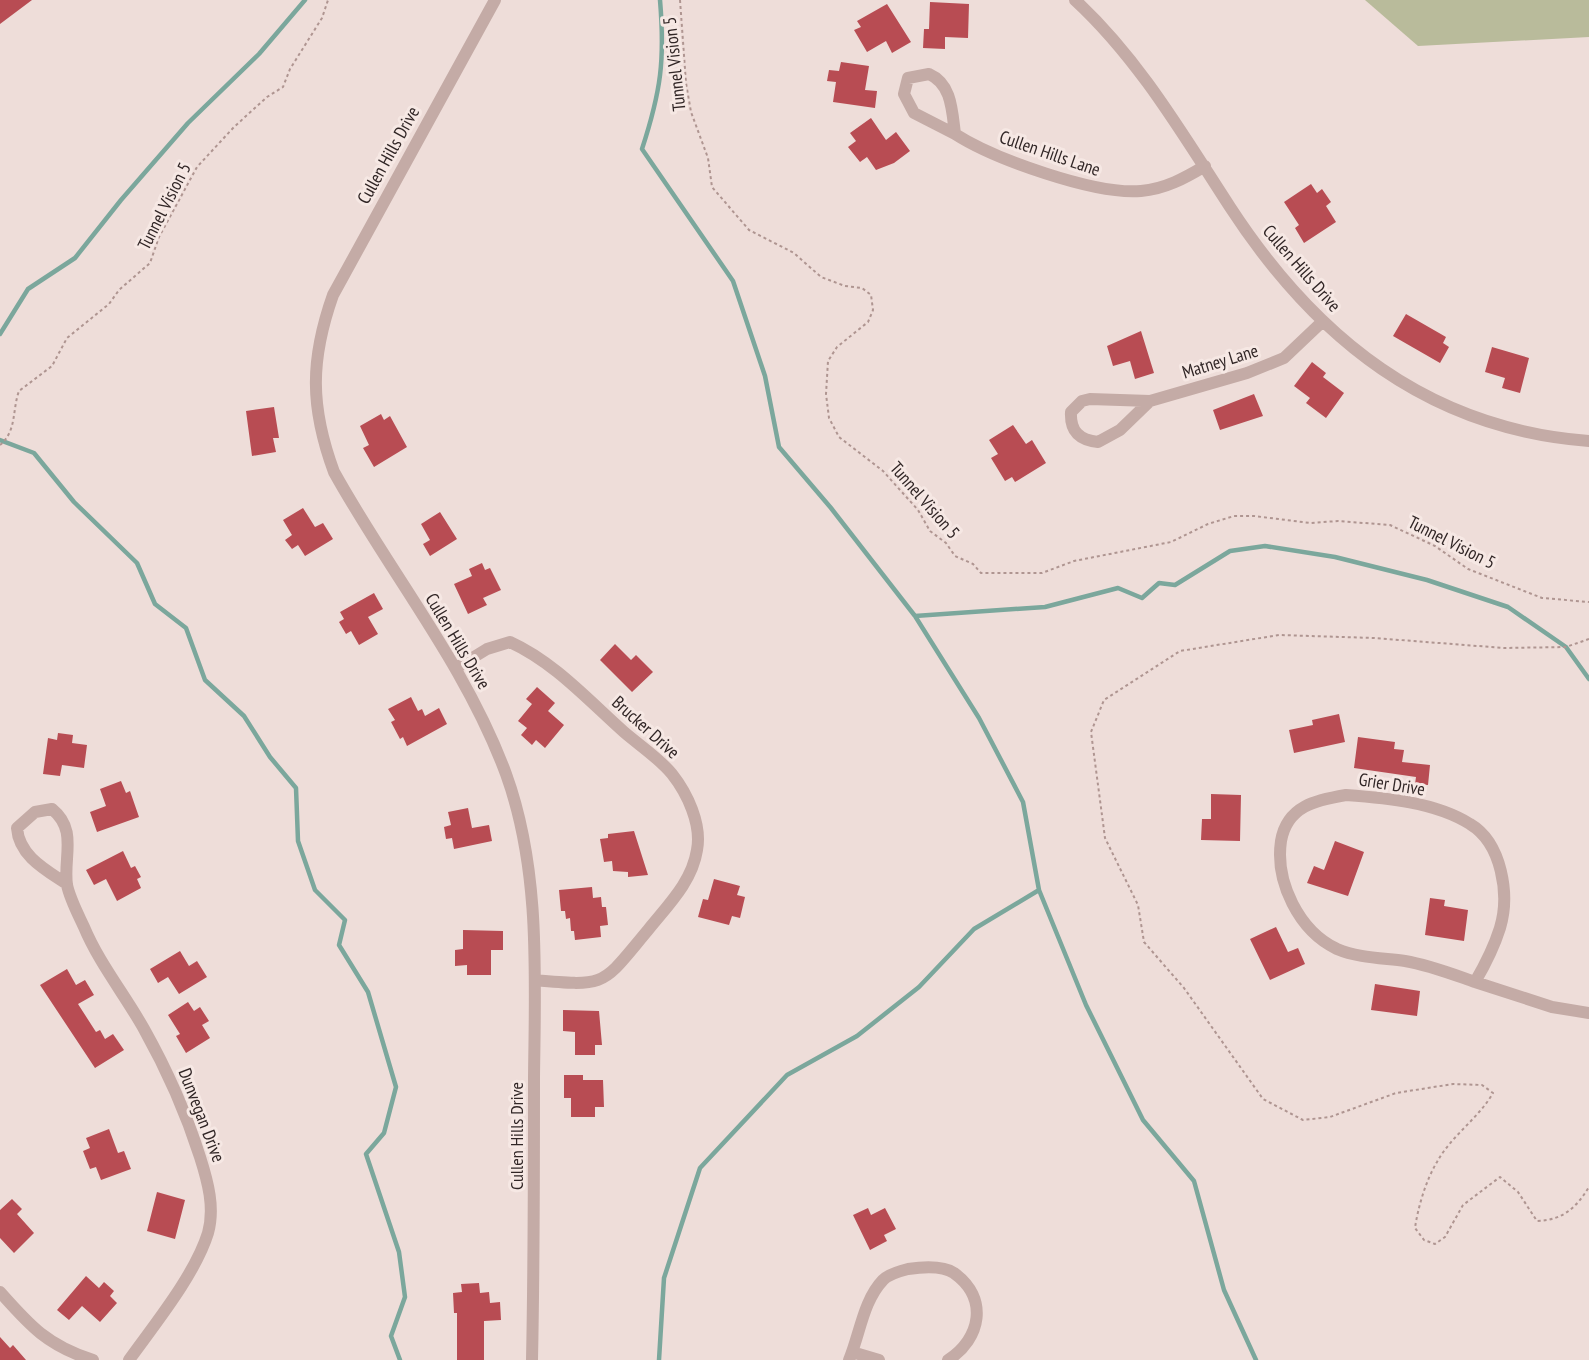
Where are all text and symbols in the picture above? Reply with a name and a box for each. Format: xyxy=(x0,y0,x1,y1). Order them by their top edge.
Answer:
street label: Tunnel Vision 5 xyxy=(658,16,690,112)
street label: Cullen Hills Drive xyxy=(352,102,424,208)
street label: Cullen Hills Lane xyxy=(997,125,1103,181)
street label: Tunnel Vision 5 xyxy=(132,158,196,254)
street label: Cullen Hills Drive xyxy=(1258,220,1346,316)
street label: Matney Lane xyxy=(1179,339,1261,383)
street label: Tunnel Vision 5 xyxy=(885,457,965,543)
street label: Tunnel Vision 5 xyxy=(1404,510,1500,574)
street label: Cullen Hills Drive xyxy=(420,589,496,693)
street label: Brucker Drive xyxy=(607,691,685,763)
street label: Grier Drive xyxy=(1357,767,1427,801)
street label: Dunvegan Drive xyxy=(174,1065,230,1165)
street label: Cullen Hills Drive xyxy=(505,1082,528,1190)

